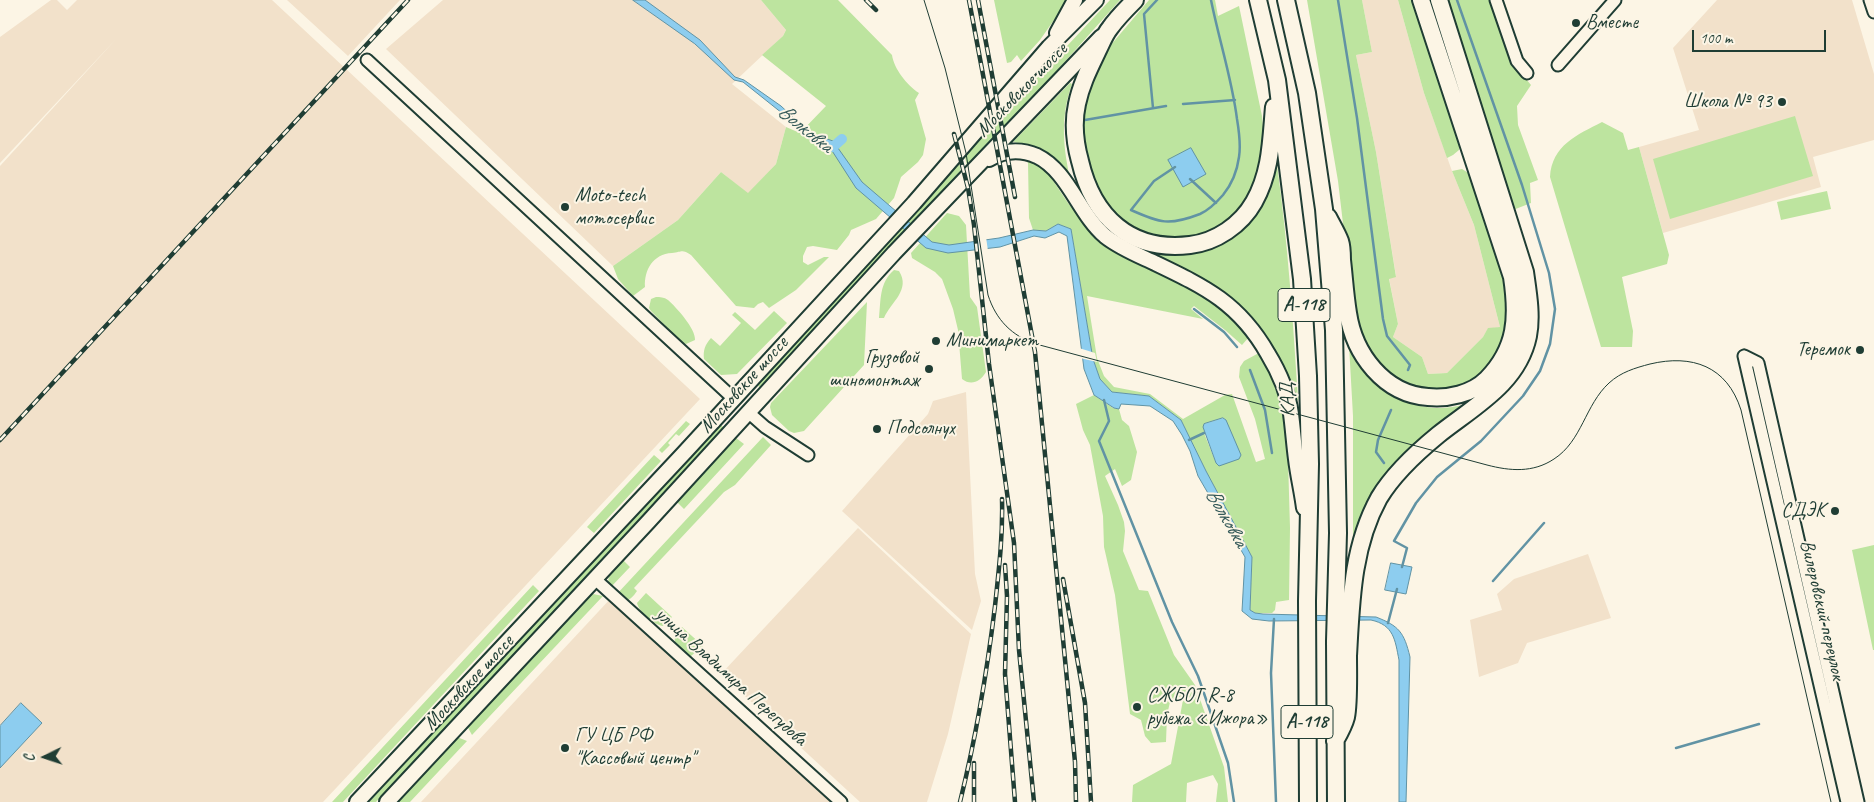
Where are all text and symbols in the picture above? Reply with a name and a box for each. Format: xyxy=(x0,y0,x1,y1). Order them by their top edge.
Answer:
place label: Вместе xyxy=(1586,11,1638,35)
marker: Вместе xyxy=(1570,17,1582,29)
scale bar xyxy=(1694,20,1828,52)
text: 100 m xyxy=(1700,29,1732,48)
street label: Московское шоссе xyxy=(971,38,1073,142)
place label: Школа № 93 xyxy=(1684,90,1772,114)
marker: Школа № 93 xyxy=(1776,96,1788,108)
water label: Волковка xyxy=(772,99,838,159)
place label: Moto-tech мотосервис xyxy=(575,184,654,231)
marker: Moto-tech мотосервис xyxy=(559,201,571,213)
road number: А-118 xyxy=(1278,288,1330,322)
place label: Минимаркет xyxy=(946,329,1038,353)
street label: Московское шоссе xyxy=(694,332,794,438)
marker: Минимаркет xyxy=(930,335,942,347)
place label: Теремок xyxy=(1796,338,1850,362)
marker: Теремок xyxy=(1854,344,1866,356)
place label: Грузовой шиномонтаж xyxy=(829,346,919,393)
marker: Грузовой шиномонтаж xyxy=(923,363,935,375)
street label: КАД xyxy=(1275,382,1301,418)
place label: Подсолнух xyxy=(887,417,955,441)
marker: Подсолнух xyxy=(871,423,883,435)
water label: Волковка xyxy=(1199,484,1253,552)
place label: СДЭК xyxy=(1781,499,1825,523)
marker: СДЭК xyxy=(1829,505,1841,517)
street label: Вилеровский переулок xyxy=(1794,538,1850,682)
street label: улица Владимира Перегудова xyxy=(650,603,812,751)
street label: Московское шоссе xyxy=(419,630,519,736)
place label: СЖБОТ R-8 рубежа «Ижора» xyxy=(1147,684,1268,731)
marker: СЖБОТ R-8 рубежа «Ижора» xyxy=(1131,701,1143,713)
road number: А-118 xyxy=(1281,706,1333,739)
place label: ГУ ЦБ РФ "Кассовый центр" xyxy=(575,724,695,771)
north arrow xyxy=(20,732,70,782)
marker: ГУ ЦБ РФ "Кассовый центр" xyxy=(559,742,571,754)
text: С xyxy=(21,754,38,762)

